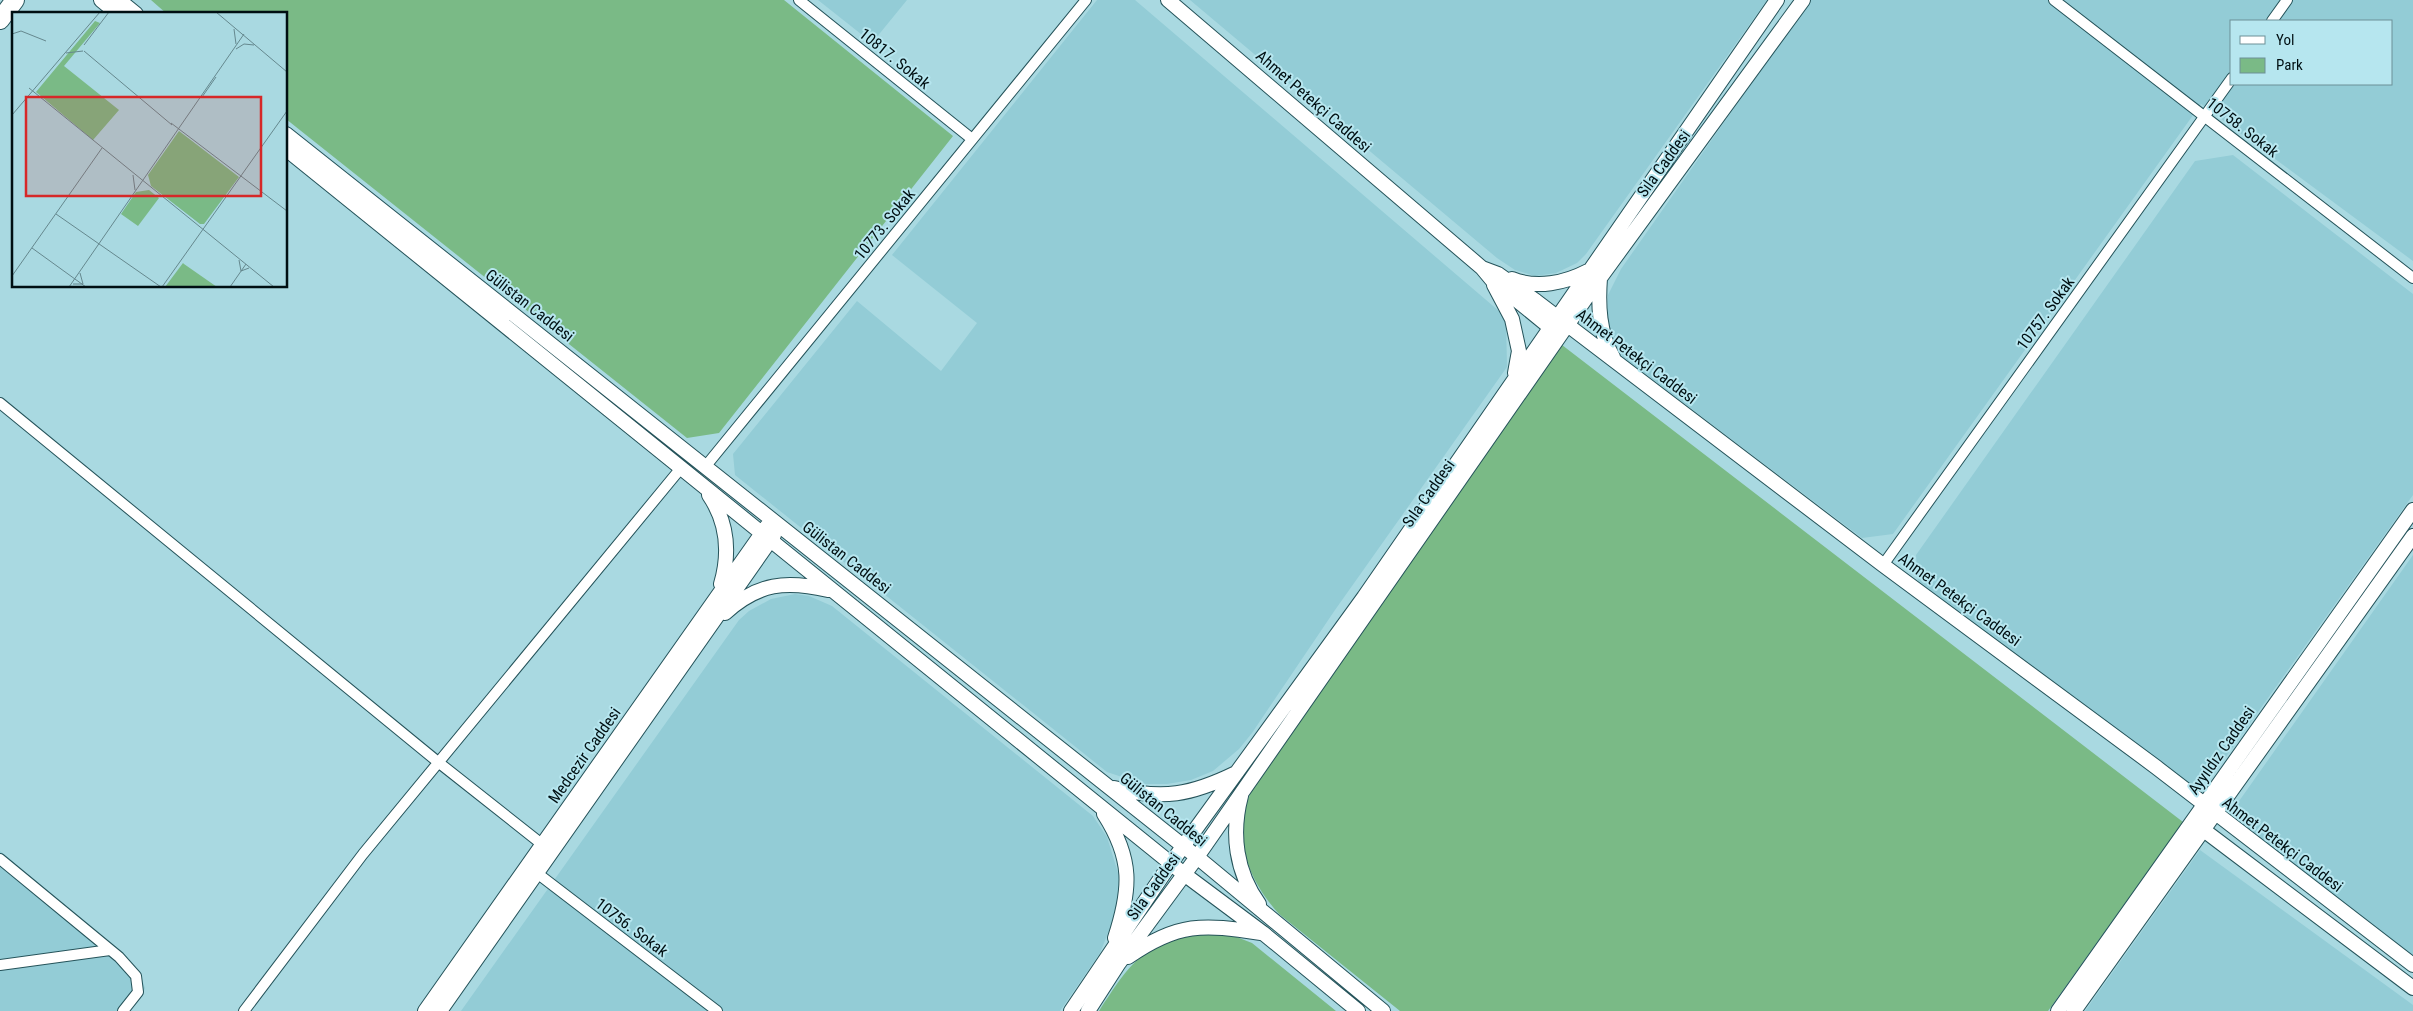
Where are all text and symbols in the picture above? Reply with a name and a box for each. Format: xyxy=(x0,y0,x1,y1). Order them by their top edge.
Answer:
inset map xyxy=(12,12,288,288)
legend xyxy=(2230,20,2393,85)
street label: 10817. Sokak xyxy=(855,24,935,93)
text: Yol xyxy=(2276,31,2294,49)
street label: Ahmet Petekçi Caddesi xyxy=(1252,46,1375,157)
text: Park xyxy=(2276,56,2303,74)
street label: 10758. Sokak xyxy=(2203,93,2283,162)
street label: Sıla Caddesi xyxy=(1633,126,1694,200)
street label: 10773. Sokak xyxy=(850,184,919,264)
street label: Gülistan Caddesi xyxy=(482,265,578,346)
street label: 10757. Sokak xyxy=(2013,272,2079,354)
street label: Ahmet Petekçi Caddesi xyxy=(1573,305,1701,408)
street label: Sıla Caddesi xyxy=(1398,456,1459,531)
street label: Gülistan Caddesi xyxy=(799,517,895,598)
street label: Ahmet Petekçi Caddesi xyxy=(1895,549,2024,650)
street label: Ayyıldız Caddesi xyxy=(2184,703,2259,798)
street label: Medcezir Caddesi xyxy=(544,704,625,807)
street label: Gülistan Caddesi xyxy=(1116,768,1211,850)
street label: Ahmet Petekçi Caddesi xyxy=(2219,793,2347,896)
street label: Sıla Caddesi xyxy=(1123,849,1184,923)
street label: 10756. Sokak xyxy=(592,894,672,961)

